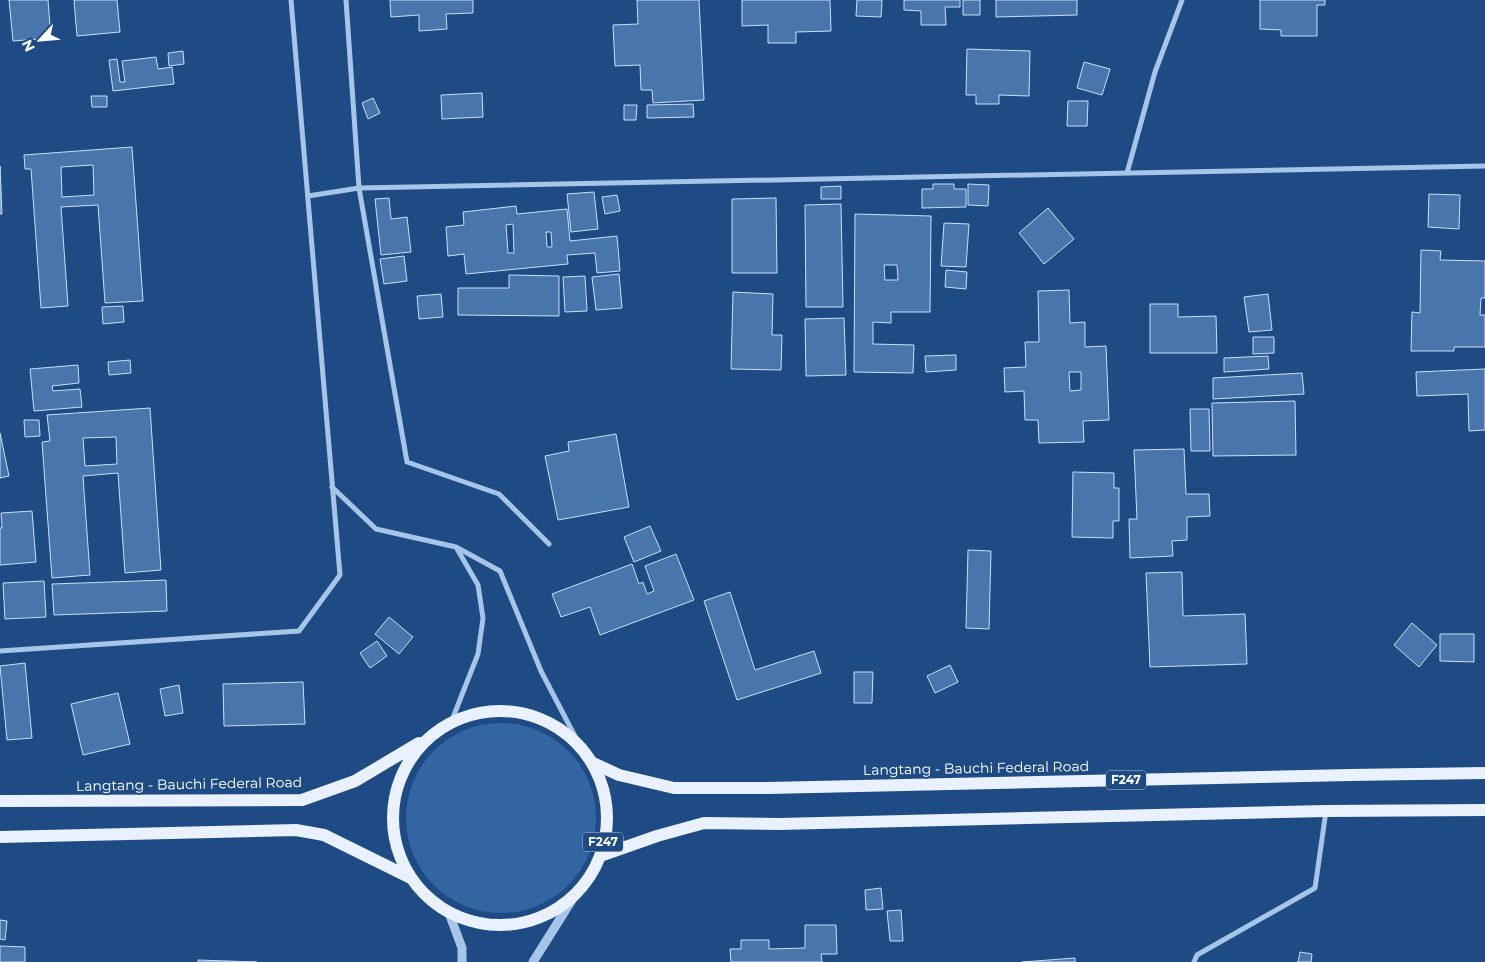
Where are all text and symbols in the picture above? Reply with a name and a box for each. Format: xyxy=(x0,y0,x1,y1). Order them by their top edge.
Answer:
north arrow xyxy=(15,15,65,65)
text: N xyxy=(18,37,39,55)
street label: Langtang - Bauchi Federal Road xyxy=(863,757,1089,779)
road number: F247 xyxy=(1106,770,1146,790)
street label: Langtang - Bauchi Federal Road xyxy=(76,773,302,795)
road number: F247 xyxy=(583,832,623,852)

